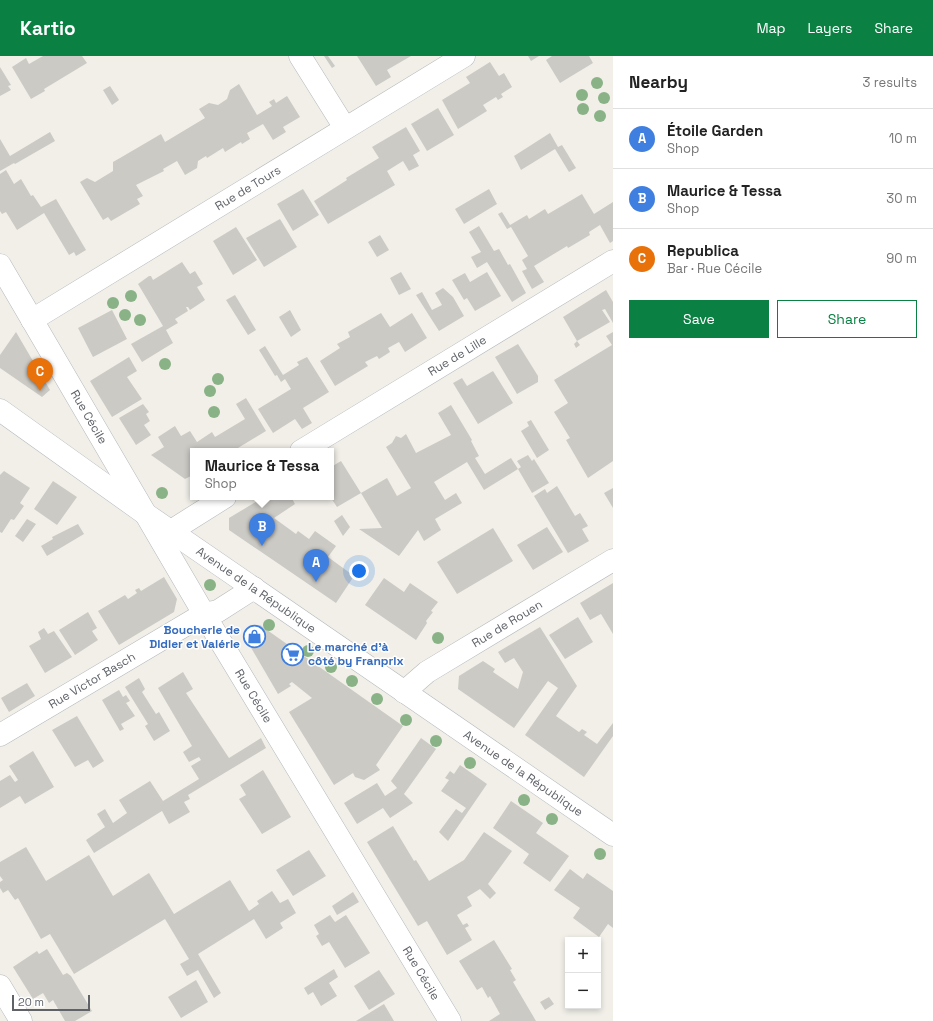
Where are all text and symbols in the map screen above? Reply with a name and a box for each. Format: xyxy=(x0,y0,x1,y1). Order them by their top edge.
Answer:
text: Kartio xyxy=(20,16,76,41)
text: Map xyxy=(756,19,786,37)
text: Layers xyxy=(808,19,852,37)
text: Share xyxy=(874,19,913,37)
text: Nearby xyxy=(629,71,688,93)
text: 3 results xyxy=(863,74,917,91)
text: Étoile Garden xyxy=(667,121,763,140)
text: A xyxy=(638,130,646,147)
text: 10 m xyxy=(889,130,917,147)
text: Shop xyxy=(667,140,699,157)
street label: Rue de Tours xyxy=(212,162,284,214)
text: Maurice & Tessa xyxy=(667,181,782,200)
text: B xyxy=(638,190,646,207)
text: 30 m xyxy=(886,190,917,207)
text: Shop xyxy=(667,200,699,217)
text: Republica xyxy=(667,241,739,260)
text: C xyxy=(638,250,646,267)
text: 90 m xyxy=(886,250,917,267)
text: Bar · Rue Cécile xyxy=(667,260,762,277)
button: Save xyxy=(629,300,769,338)
button: Share xyxy=(777,300,917,338)
street label: Rue de Lille xyxy=(425,332,489,380)
pin: C xyxy=(27,358,53,391)
street label: Rue Cécile xyxy=(67,387,111,447)
popup xyxy=(190,448,334,500)
text: Maurice & Tessa xyxy=(205,456,319,475)
text: Shop xyxy=(205,475,237,492)
pin: B xyxy=(249,513,275,546)
street label: Avenue de la République xyxy=(194,543,318,637)
pin: A xyxy=(303,549,329,582)
your location xyxy=(349,561,369,581)
street label: Rue de Rouen xyxy=(469,596,545,651)
place label: Boucherie de Didier et Valérie xyxy=(149,622,240,652)
shop icon: Boucherie de Didier et Valérie xyxy=(242,624,268,650)
place label: Le marché d'à côté by Franprix xyxy=(308,639,404,669)
supermarket icon: Le marché d'à côté by Franprix xyxy=(280,641,306,667)
street label: Rue Victor Basch xyxy=(46,648,138,712)
street label: Rue Cécile xyxy=(231,666,276,726)
street label: Avenue de la République xyxy=(460,727,586,820)
map controls xyxy=(565,937,601,1009)
button: + xyxy=(565,937,601,973)
street label: Rue Cécile xyxy=(399,943,444,1003)
button: − xyxy=(565,973,601,1009)
scale bar xyxy=(12,993,90,1012)
text: 20 m xyxy=(18,995,44,1009)

